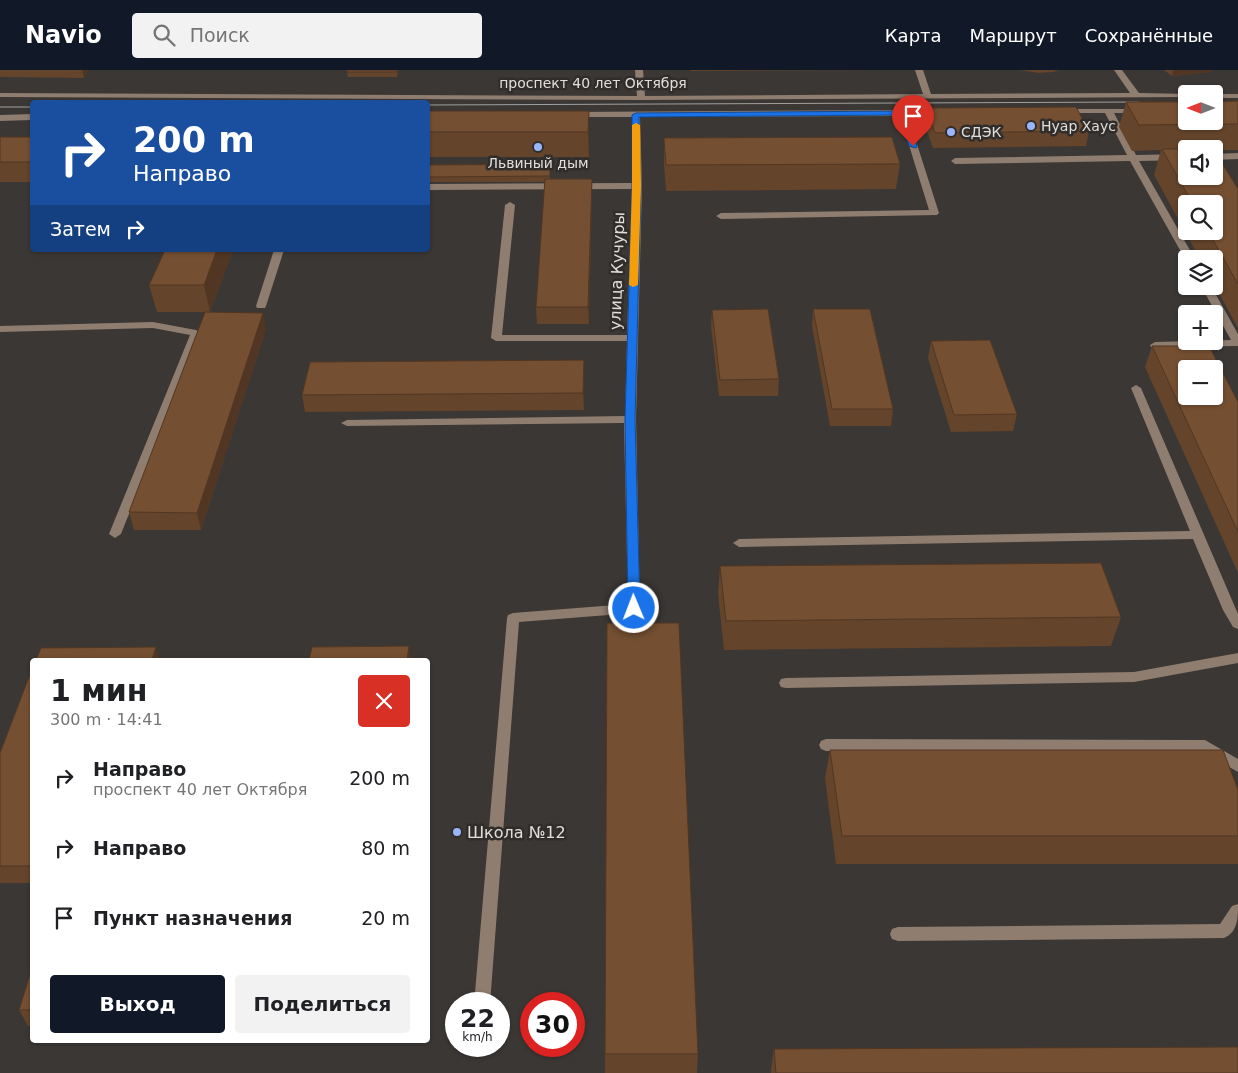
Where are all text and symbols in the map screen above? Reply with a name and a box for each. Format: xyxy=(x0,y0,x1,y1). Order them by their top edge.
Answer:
search box xyxy=(132,13,482,58)
text: Navio xyxy=(25,21,102,49)
icon: search xyxy=(150,21,178,49)
text: Поиск xyxy=(190,24,250,46)
text: Карта xyxy=(885,25,942,46)
text: Маршрут xyxy=(970,25,1057,46)
text: Сохранённые xyxy=(1085,25,1213,46)
street label: проспект 40 лет Октября xyxy=(499,75,687,91)
north arrow xyxy=(1178,85,1222,130)
map controls xyxy=(1178,85,1223,405)
pin xyxy=(892,95,934,146)
icon: arrive xyxy=(899,102,927,130)
place label: Нуар Хаус xyxy=(1041,118,1116,134)
icon: right xyxy=(50,120,115,185)
text: 200 m xyxy=(133,120,255,160)
marker: Нуар Хаус xyxy=(1025,120,1037,132)
place label: СДЭК xyxy=(961,124,1001,140)
marker: СДЭК xyxy=(945,126,957,138)
button: sound xyxy=(1178,140,1223,185)
marker: Львиный дым xyxy=(532,141,544,153)
place label: Львиный дым xyxy=(487,155,589,171)
text: Направо xyxy=(133,161,231,186)
button: search xyxy=(1178,195,1223,240)
street label: улица Кучуры xyxy=(605,211,629,331)
icon: right xyxy=(121,215,149,243)
text: Затем xyxy=(50,218,111,240)
button: layers xyxy=(1178,250,1223,295)
button: + xyxy=(1178,305,1223,350)
button: − xyxy=(1178,360,1223,405)
position arrow xyxy=(607,581,659,633)
text: 1 мин xyxy=(50,673,148,708)
button: close xyxy=(358,675,410,727)
text: 300 m · 14:41 xyxy=(50,710,163,729)
text: Направо xyxy=(93,758,186,780)
icon: right xyxy=(50,764,78,792)
text: 200 m xyxy=(349,767,410,789)
text: проспект 40 лет Октября xyxy=(93,780,307,799)
place label: Школа №12 xyxy=(467,823,566,842)
marker: Школа №12 xyxy=(451,826,463,838)
icon: right xyxy=(50,834,78,862)
text: Направо xyxy=(93,837,186,859)
text: 80 m xyxy=(361,837,410,859)
icon: arrive xyxy=(50,904,78,932)
text: Пункт назначения xyxy=(93,907,292,929)
text: 20 m xyxy=(361,907,410,929)
button: Выход xyxy=(50,975,225,1033)
button: Поделиться xyxy=(235,975,410,1033)
speed limit sign: 30 xyxy=(520,992,585,1057)
text: 22 xyxy=(460,1004,495,1033)
text: km/h xyxy=(462,1030,493,1044)

